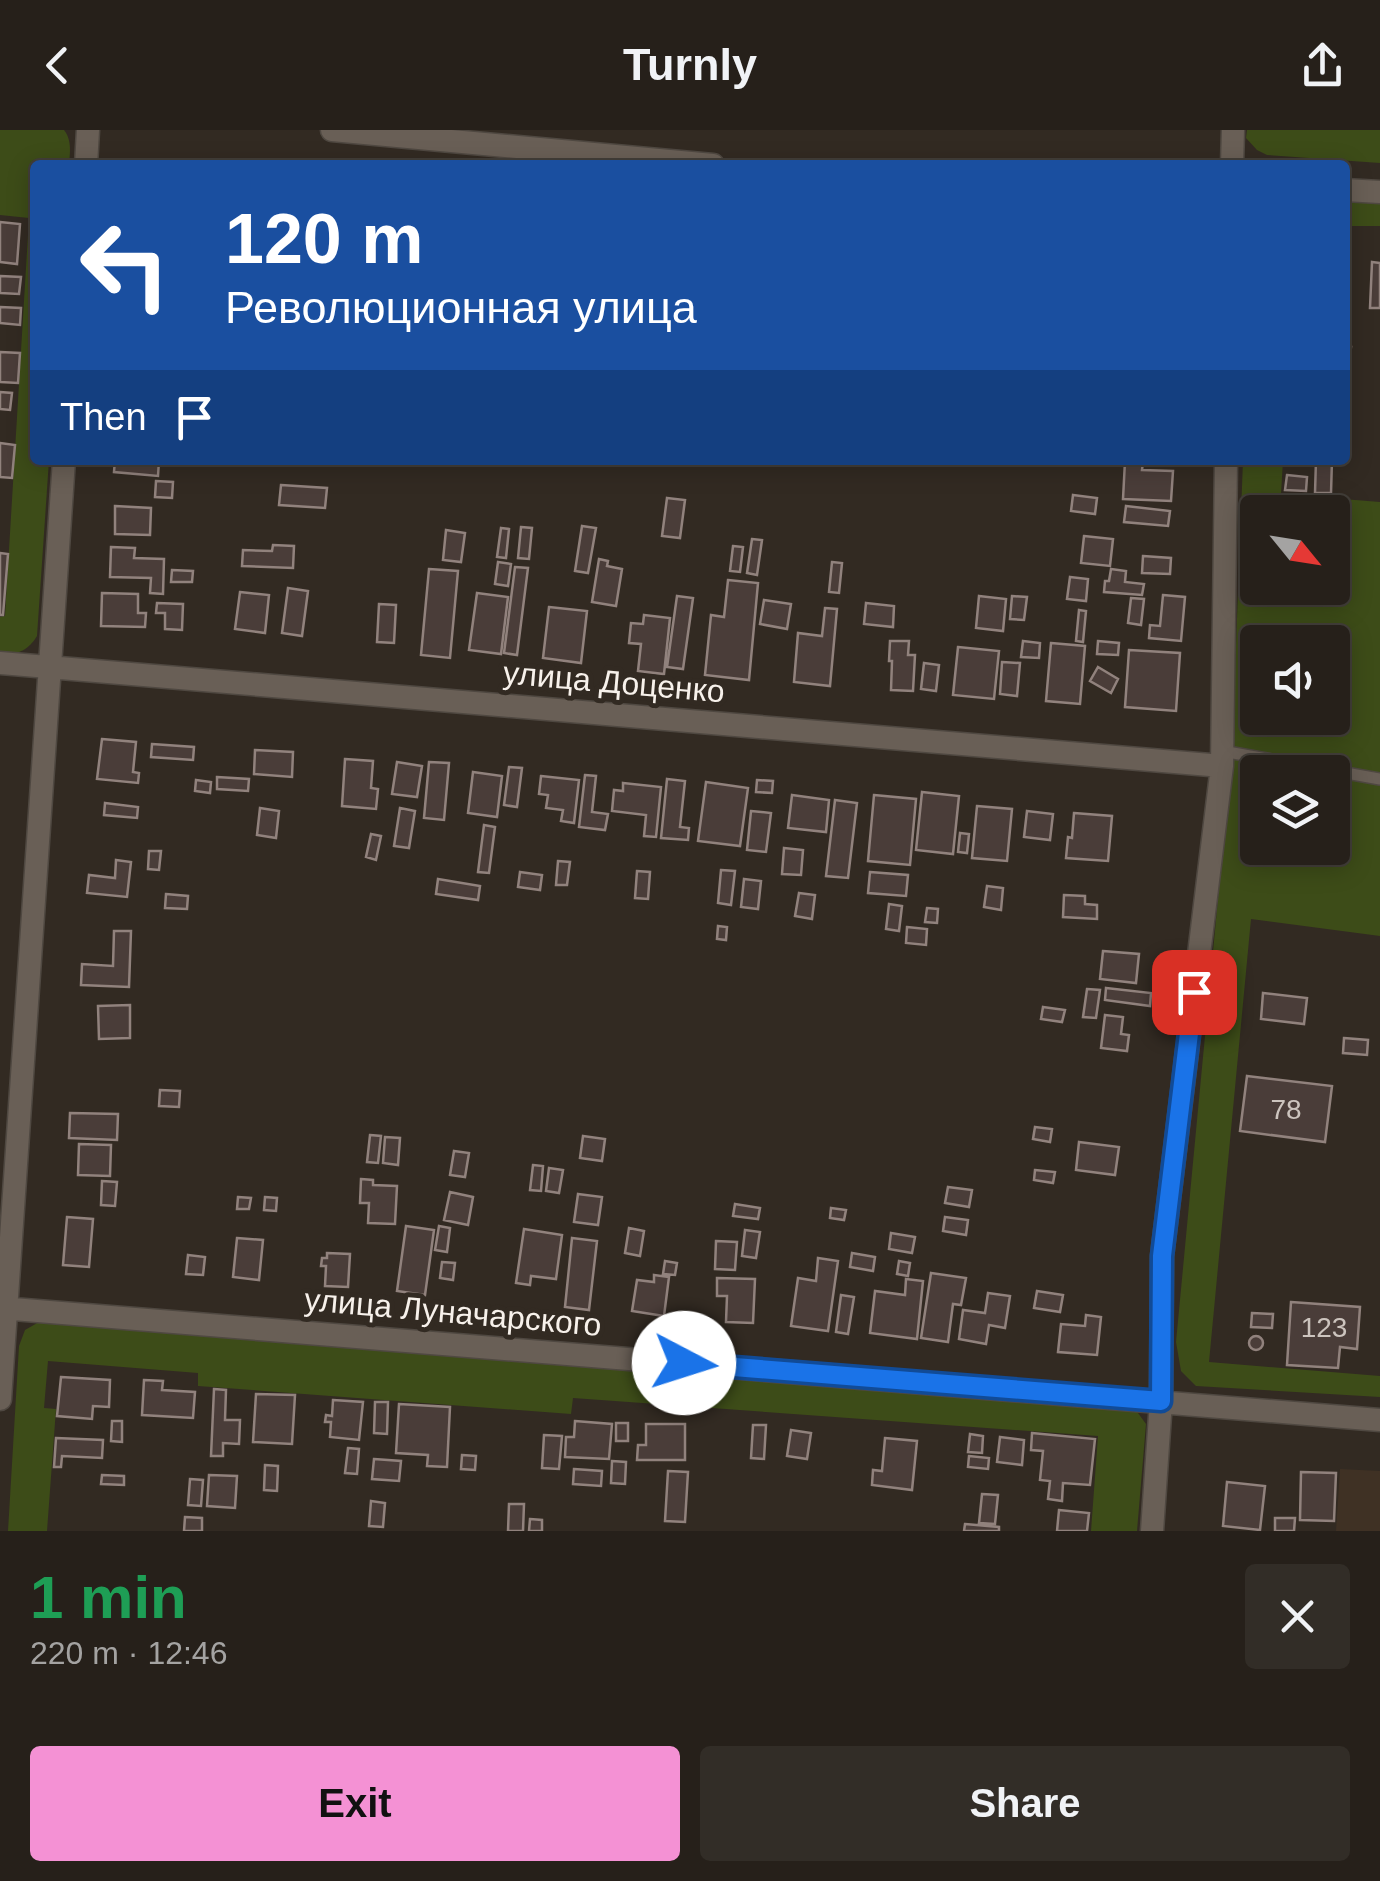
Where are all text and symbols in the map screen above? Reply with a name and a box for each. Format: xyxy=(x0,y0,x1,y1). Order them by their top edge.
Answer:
icon: back xyxy=(30,38,85,93)
icon: share xyxy=(1295,38,1350,93)
text: Turnly xyxy=(623,39,757,90)
icon: left xyxy=(60,200,190,330)
text: 120 m xyxy=(225,200,423,278)
text: Революционная улица xyxy=(225,282,697,333)
icon: arrive xyxy=(167,390,222,445)
text: Then xyxy=(60,396,147,438)
north arrow xyxy=(1240,495,1350,605)
map controls xyxy=(1240,495,1350,865)
button: sound xyxy=(1240,625,1350,735)
street label: улица Доценко xyxy=(502,654,726,710)
button: layers xyxy=(1240,755,1350,865)
pin xyxy=(1152,950,1237,1035)
icon: arrive xyxy=(1167,965,1222,1020)
house number: 78 xyxy=(1270,1094,1302,1125)
street label: улица Луначарского xyxy=(303,1281,603,1343)
position arrow xyxy=(632,1311,736,1415)
house number: 123 xyxy=(1301,1312,1347,1343)
text: 1 min xyxy=(30,1564,187,1631)
button: close xyxy=(1245,1564,1350,1669)
text: 220 m · 12:46 xyxy=(30,1635,227,1671)
button: Exit xyxy=(30,1746,680,1861)
button: Share xyxy=(700,1746,1350,1861)

